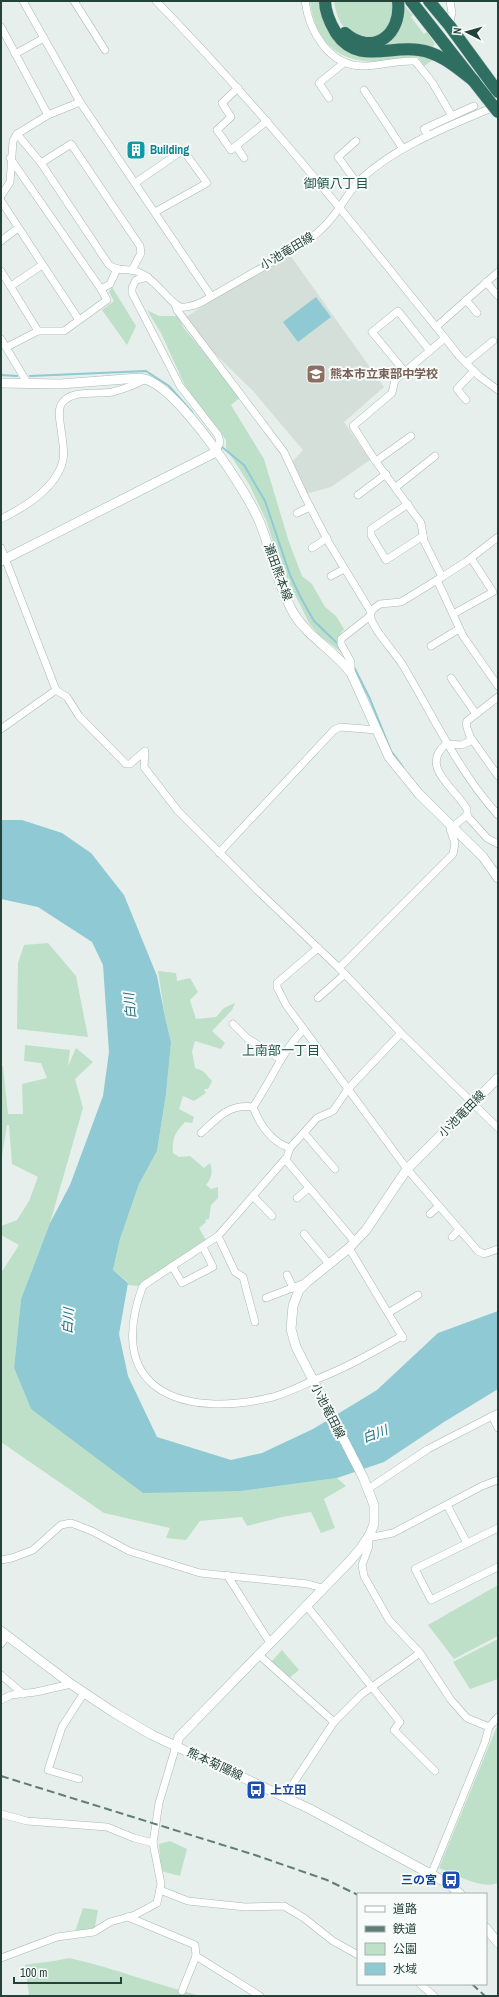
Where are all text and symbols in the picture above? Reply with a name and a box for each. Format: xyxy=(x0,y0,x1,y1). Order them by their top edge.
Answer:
north arrow xyxy=(447,12,487,52)
text: N xyxy=(450,27,464,35)
building icon: Building xyxy=(125,139,147,161)
place label: Building xyxy=(150,142,189,158)
district label: 御領八丁目 xyxy=(303,175,369,192)
street label: 小池竜田線 xyxy=(257,229,317,273)
school or university icon: 熊本市立東部中学校 xyxy=(305,363,327,385)
place label: 熊本市立東部中学校 xyxy=(330,366,438,382)
street label: 瀬田熊本線 xyxy=(260,541,296,603)
water label: 白川 xyxy=(120,990,140,1020)
district label: 上南部一丁目 xyxy=(242,1042,320,1059)
street label: 小池竜田線 xyxy=(435,1087,489,1141)
water label: 白川 xyxy=(59,1306,77,1334)
street label: 小池竜田線 xyxy=(307,1381,349,1441)
water label: 白川 xyxy=(360,1421,392,1447)
street label: 熊本菊陽線 xyxy=(184,1744,246,1784)
bus stop icon: 上立田 xyxy=(245,1779,267,1801)
place label: 上立田 xyxy=(270,1782,306,1798)
bus stop icon: 三の宮 xyxy=(440,1869,462,1891)
place label: 三の宮 xyxy=(401,1872,437,1888)
legend xyxy=(357,1893,487,1985)
text: 道路 xyxy=(393,1901,417,1917)
text: 鉄道 xyxy=(393,1921,417,1937)
text: 公園 xyxy=(393,1941,417,1957)
scale bar xyxy=(14,1959,121,1985)
text: 水域 xyxy=(393,1961,417,1977)
text: 100 m xyxy=(20,1965,47,1981)

